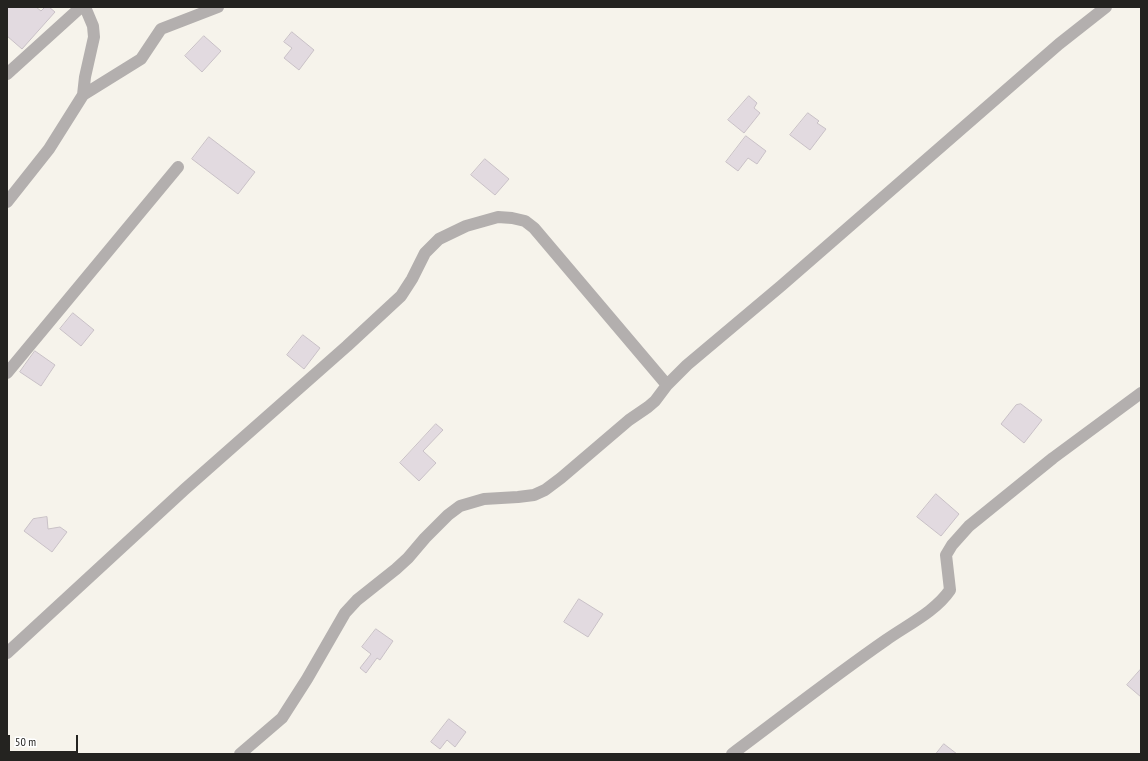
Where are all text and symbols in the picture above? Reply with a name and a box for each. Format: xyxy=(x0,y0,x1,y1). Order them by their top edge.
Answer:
scale bar xyxy=(10,727,80,753)
text: 50 m xyxy=(15,734,36,749)

